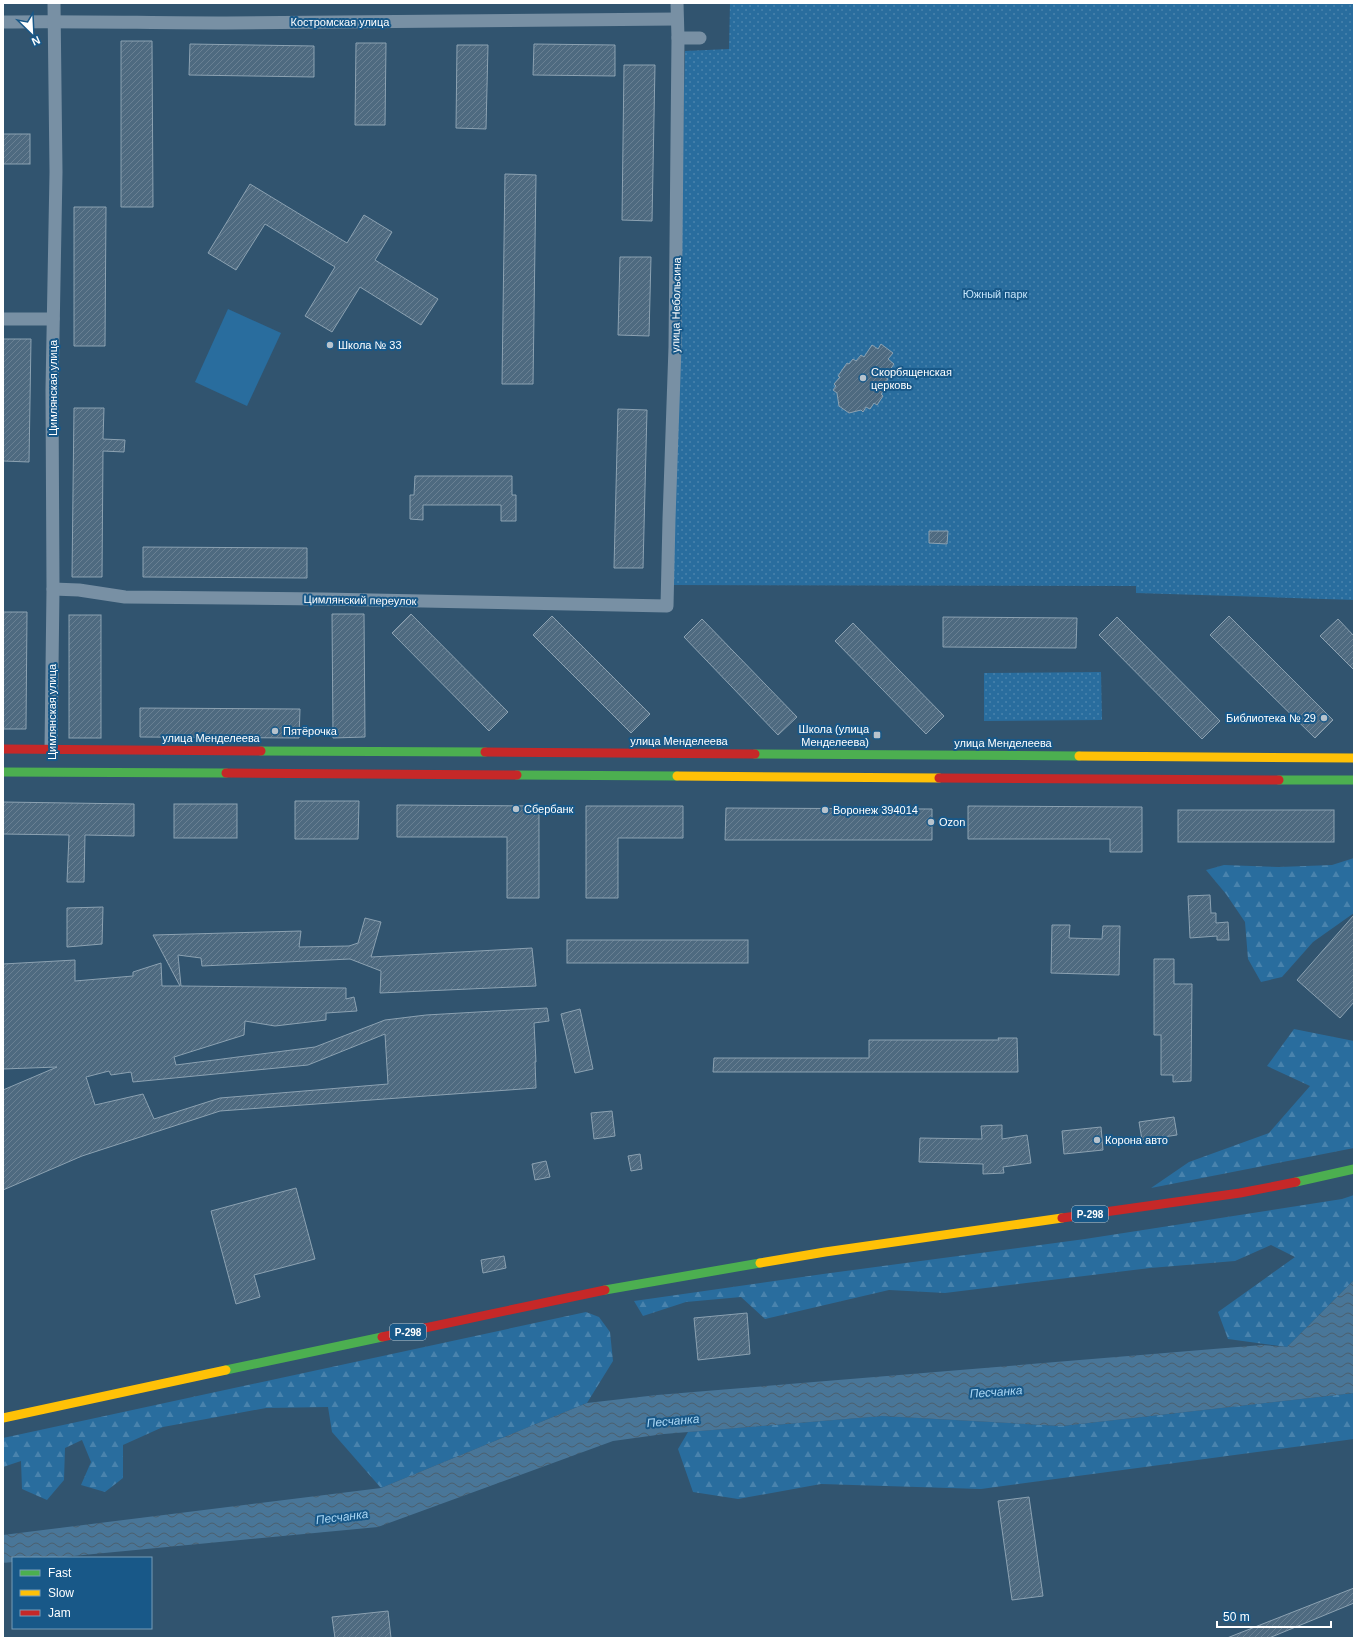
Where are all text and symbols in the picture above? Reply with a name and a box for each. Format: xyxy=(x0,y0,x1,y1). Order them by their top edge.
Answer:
north arrow xyxy=(12,12,52,52)
street label: Костромская улица xyxy=(291,16,390,28)
text: N xyxy=(30,34,42,48)
street label: улица Небольсина xyxy=(669,256,683,353)
park label: Южный парк xyxy=(963,288,1028,300)
street label: Цимлянская улица xyxy=(47,339,59,436)
place label: Школа № 33 xyxy=(338,339,402,351)
marker: Школа № 33 xyxy=(325,340,335,350)
place label: Скорбященская церковь xyxy=(871,366,952,391)
marker: Скорбященская церковь xyxy=(858,373,868,383)
street label: Цимлянский переулок xyxy=(303,593,417,607)
street label: Цимлянская улица xyxy=(46,663,58,760)
place label: Библиотека № 29 xyxy=(1226,712,1316,724)
marker: Библиотека № 29 xyxy=(1319,713,1329,723)
place label: Школа (улица Менделеева) xyxy=(799,723,870,748)
place label: Пятёрочка xyxy=(283,725,338,737)
marker: Пятёрочка xyxy=(270,726,280,736)
marker: Школа (улица Менделеева) xyxy=(872,730,882,740)
street label: улица Менделеева xyxy=(162,732,261,744)
street label: улица Менделеева xyxy=(630,735,729,747)
street label: улица Менделеева xyxy=(954,737,1053,749)
place label: Сбербанк xyxy=(524,803,574,815)
marker: Сбербанк xyxy=(511,804,521,814)
place label: Воронеж 394014 xyxy=(833,804,918,816)
marker: Воронеж 394014 xyxy=(820,805,830,815)
place label: Ozon xyxy=(939,816,965,828)
marker: Ozon xyxy=(926,817,936,827)
place label: Корона авто xyxy=(1105,1134,1168,1146)
marker: Корона авто xyxy=(1092,1135,1102,1145)
road number: Р-298 xyxy=(1072,1206,1108,1222)
road number: Р-298 xyxy=(390,1324,426,1340)
water label: Песчанка xyxy=(969,1383,1023,1401)
water label: Песчанка xyxy=(646,1412,700,1430)
water label: Песчанка xyxy=(315,1507,369,1527)
legend xyxy=(12,1557,152,1629)
text: Fast xyxy=(48,1566,72,1580)
text: Slow xyxy=(48,1586,74,1600)
scale bar xyxy=(1217,1603,1331,1629)
text: Jam xyxy=(48,1606,71,1620)
text: 50 m xyxy=(1223,1610,1250,1624)

